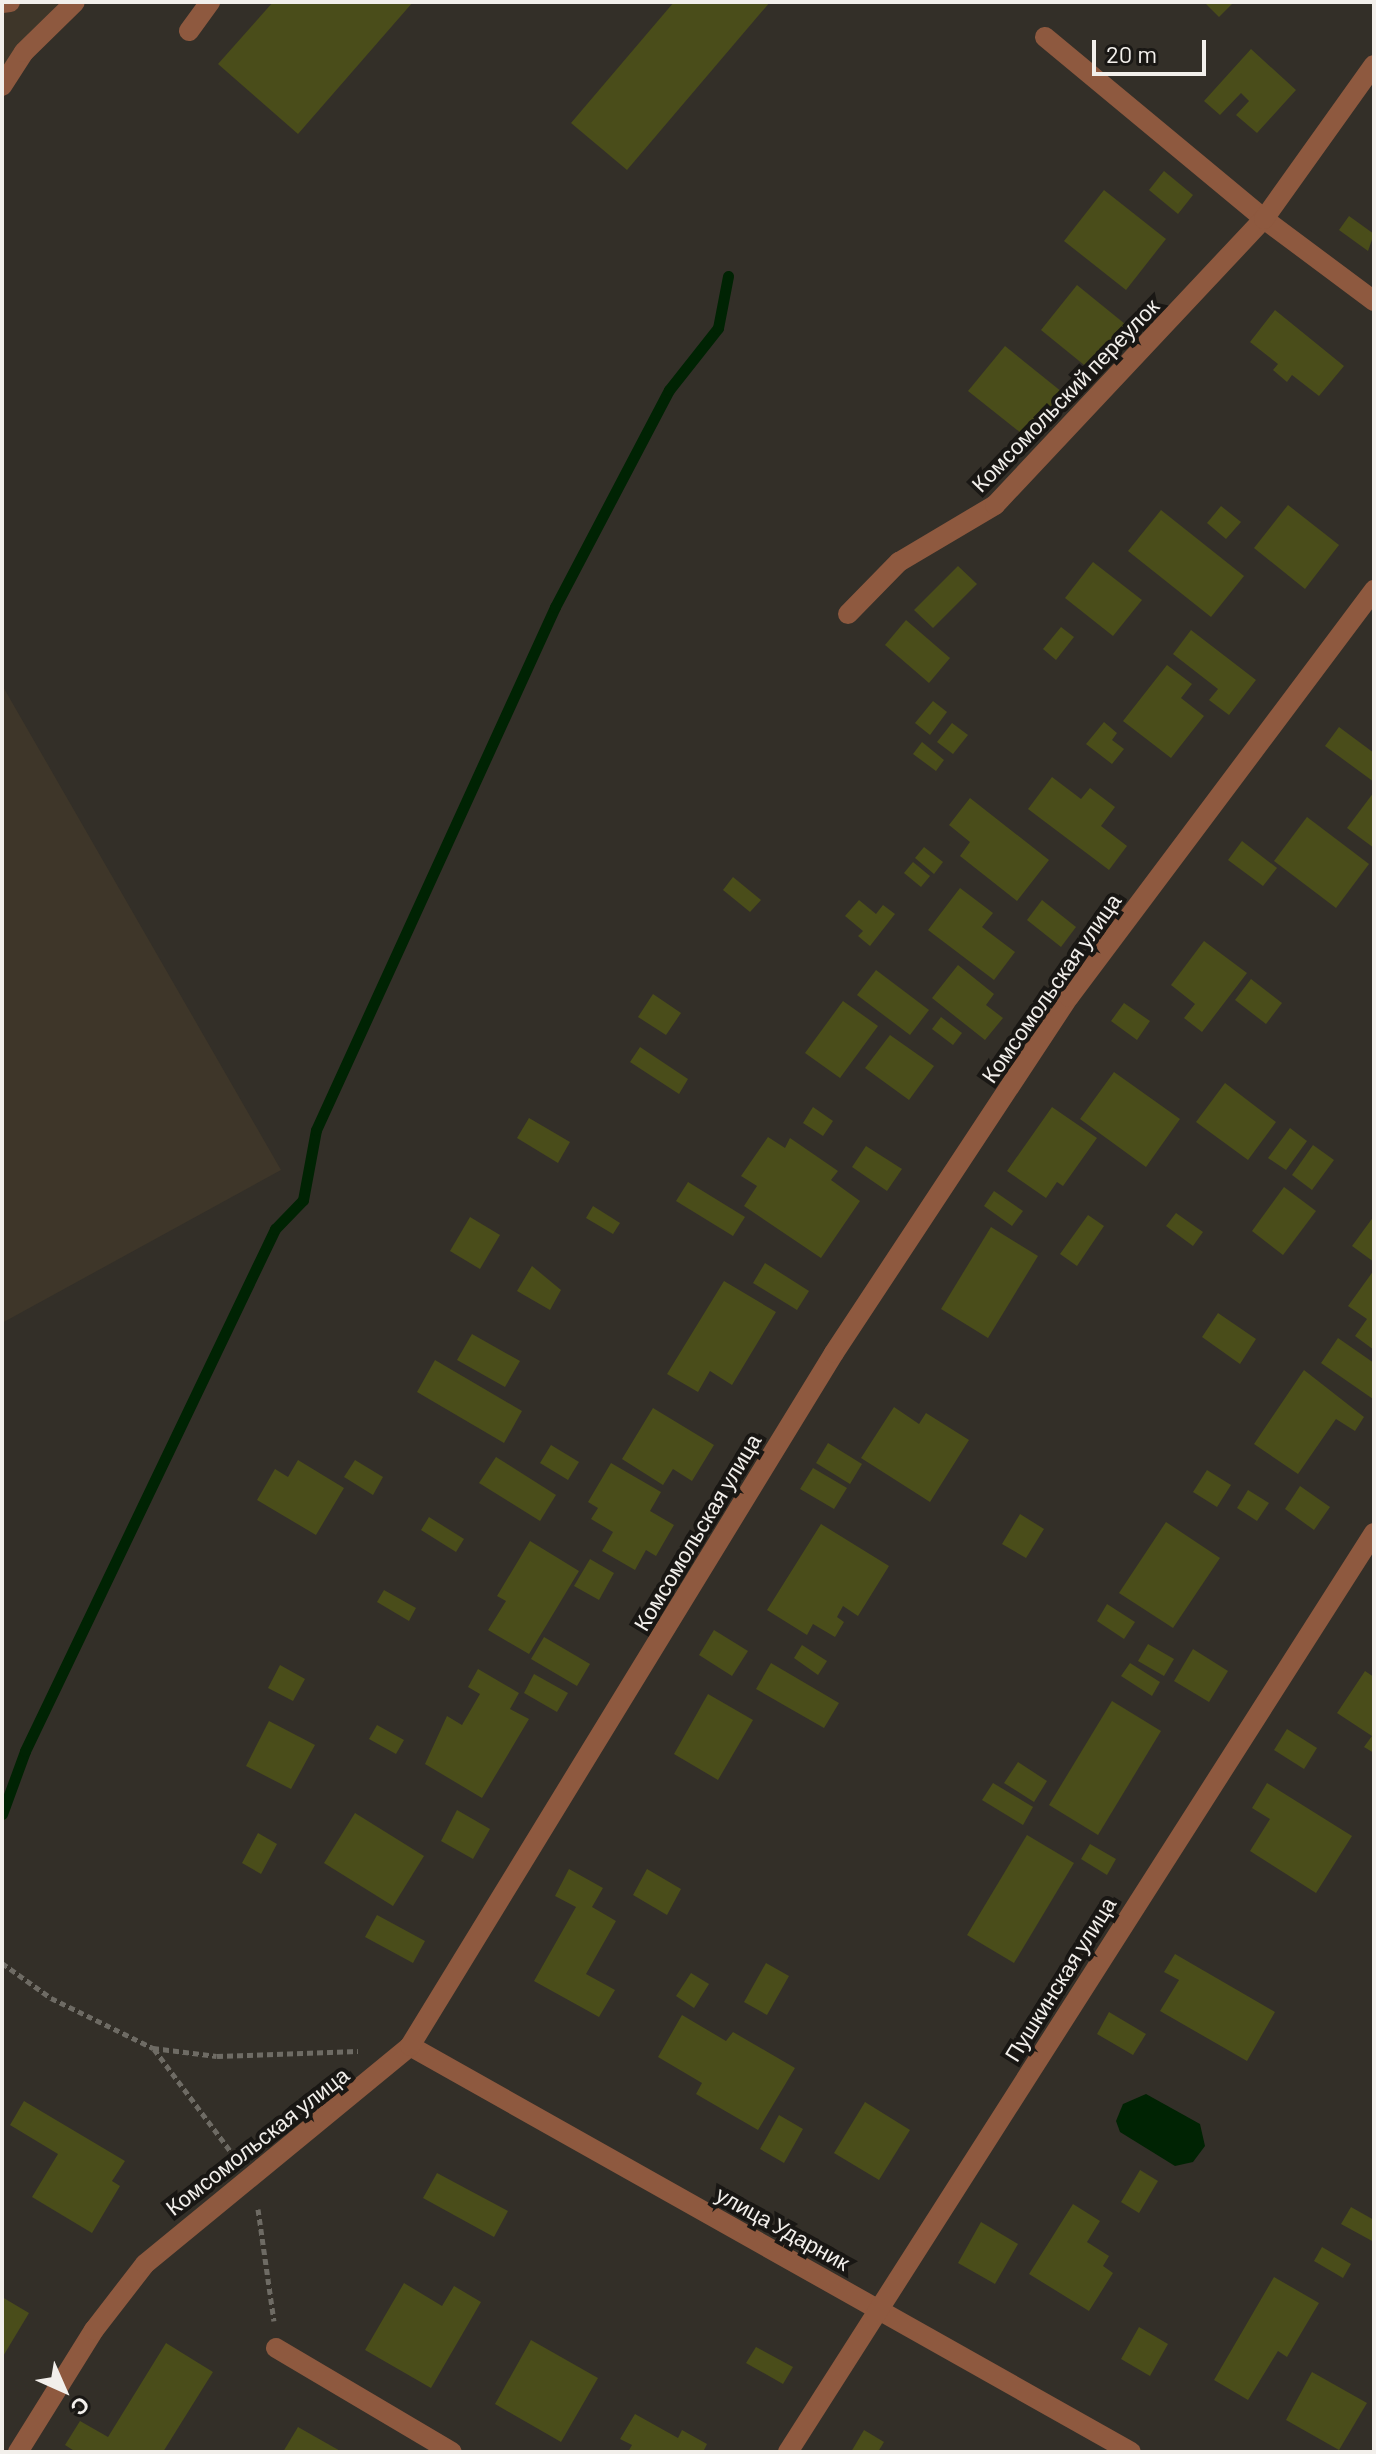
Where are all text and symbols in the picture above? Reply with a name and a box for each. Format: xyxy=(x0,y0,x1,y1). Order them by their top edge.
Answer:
scale bar xyxy=(1096,24,1210,74)
text: 20 m xyxy=(1106,39,1157,68)
street label: Комсомольский переулок xyxy=(966,293,1164,497)
street label: Комсомольская улица xyxy=(976,888,1126,1088)
street label: Комсомольская улица xyxy=(628,1429,766,1635)
street label: Пушкинская улица xyxy=(999,1892,1121,2066)
street label: Комсомольская улица xyxy=(160,2061,354,2221)
street label: улица Ударник xyxy=(712,2180,854,2276)
north arrow xyxy=(24,2350,104,2430)
text: С xyxy=(66,2392,96,2422)

